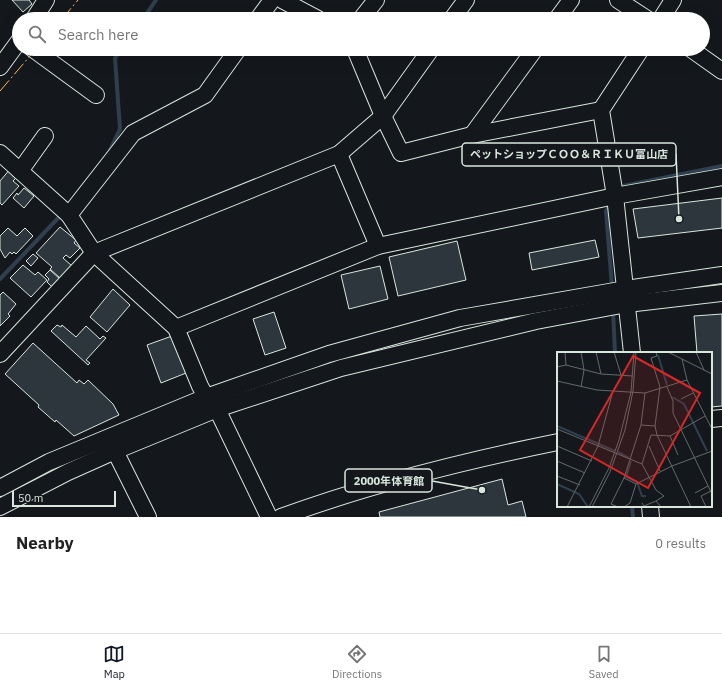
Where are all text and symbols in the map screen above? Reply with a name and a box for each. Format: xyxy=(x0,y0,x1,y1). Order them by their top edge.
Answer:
search box xyxy=(12,12,710,56)
icon: search xyxy=(26,23,48,45)
text: Search here xyxy=(58,25,138,44)
callout: ペットショップＣＯＯ＆ＲＩＫＵ富山店 xyxy=(462,143,676,166)
text: ペットショップＣＯＯ＆ＲＩＫＵ富山店 xyxy=(470,147,668,161)
inset map xyxy=(557,352,712,507)
callout: 2000年体育館 xyxy=(345,469,432,492)
text: 2000年体育館 xyxy=(354,474,424,488)
scale bar xyxy=(12,489,116,508)
text: 50 m xyxy=(18,491,43,505)
text: Nearby xyxy=(16,532,74,554)
text: 0 results xyxy=(655,535,706,552)
tab: Map xyxy=(103,643,125,681)
tab: Directions xyxy=(332,643,382,681)
tab: Saved xyxy=(589,643,619,681)

